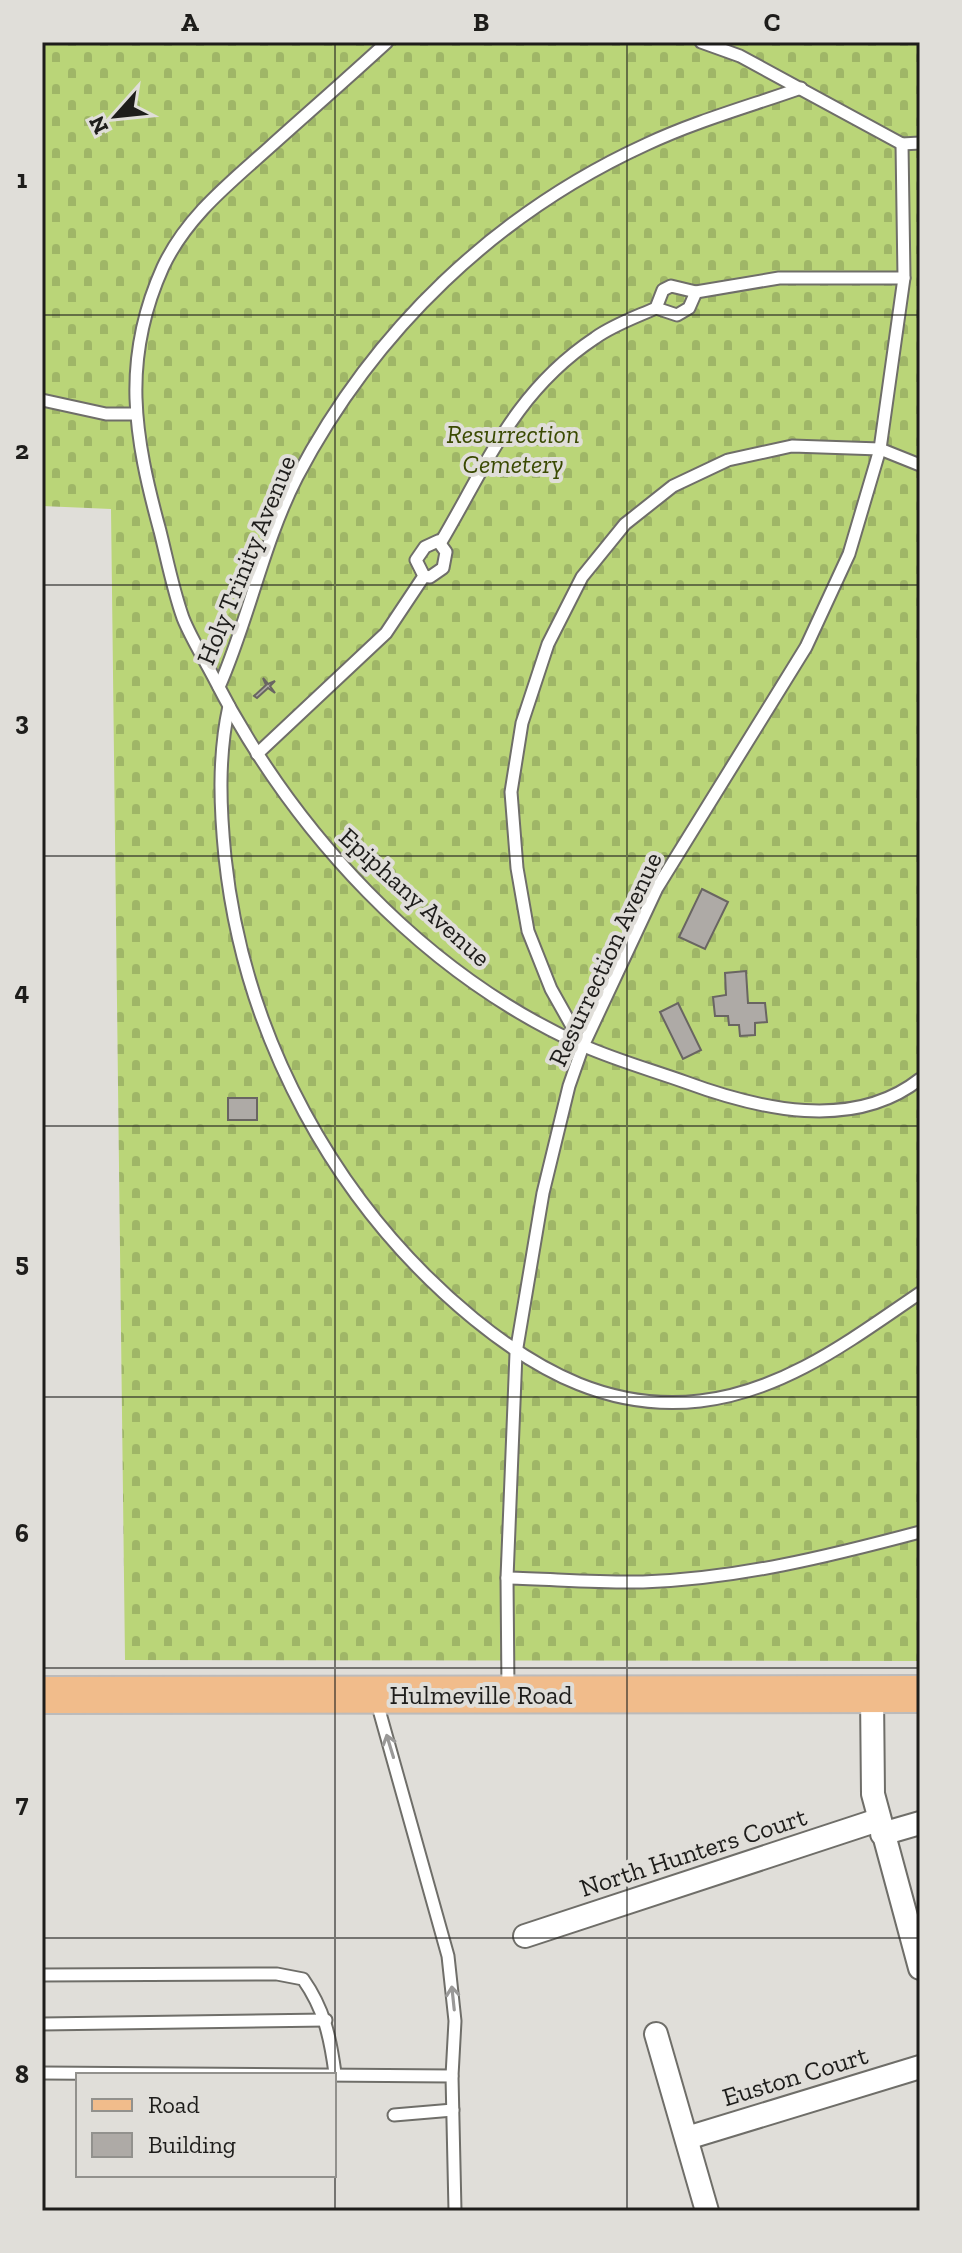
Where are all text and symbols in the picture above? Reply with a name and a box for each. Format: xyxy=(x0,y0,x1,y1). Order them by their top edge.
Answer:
text: A xyxy=(181,6,199,38)
text: B xyxy=(473,6,489,38)
text: C xyxy=(764,6,780,38)
north arrow xyxy=(76,76,156,156)
text: N xyxy=(83,111,114,138)
text: 1 xyxy=(17,163,28,195)
park label: Resurrection Cemetery xyxy=(446,418,580,480)
text: 2 xyxy=(15,434,29,466)
street label: Holy Trinity Avenue xyxy=(189,451,303,669)
text: 3 xyxy=(15,705,29,737)
street label: Epiphany Avenue xyxy=(333,821,497,973)
street label: Resurrection Avenue xyxy=(541,847,669,1071)
text: 4 xyxy=(15,975,30,1007)
text: 5 xyxy=(15,1246,29,1278)
text: 6 xyxy=(15,1517,29,1549)
street label: Hulmeville Road xyxy=(389,1679,573,1711)
one-way arrow xyxy=(382,1734,396,1759)
text: 7 xyxy=(16,1787,29,1819)
street label: North Hunters Court xyxy=(576,1800,811,1904)
one-way arrow xyxy=(445,1985,460,2012)
street label: Euston Court xyxy=(718,2039,872,2113)
text: 8 xyxy=(15,2058,29,2090)
legend xyxy=(76,2073,336,2177)
text: Road xyxy=(148,2090,200,2119)
text: Building xyxy=(148,2130,236,2159)

